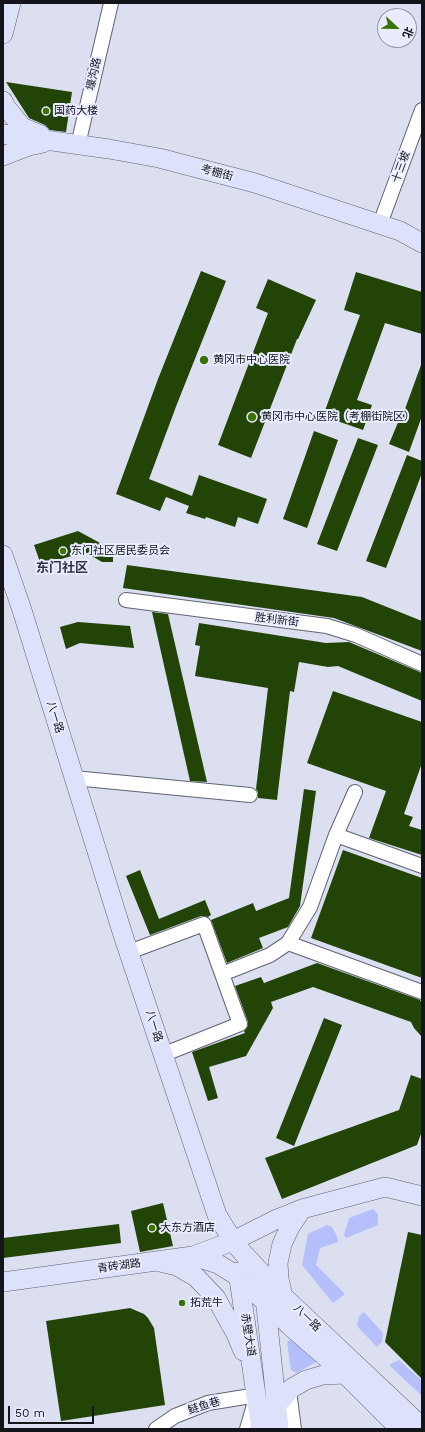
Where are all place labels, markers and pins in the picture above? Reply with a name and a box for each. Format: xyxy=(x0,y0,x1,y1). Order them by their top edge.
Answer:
place label: 国药大楼 xyxy=(54,104,98,118)
marker: 国药大楼 xyxy=(41,106,51,116)
place label: 黄冈市中心医院 xyxy=(213,353,290,367)
marker: 黄冈市中心医院 xyxy=(198,354,210,366)
place label: 黄冈市中心医院（考棚街院区） xyxy=(261,410,415,424)
marker: 黄冈市中心医院（考棚街院区） xyxy=(246,411,258,423)
place label: 东门社区居民委员会 xyxy=(71,544,170,558)
marker: 东门社区居民委员会 xyxy=(58,546,68,556)
place label: 大东方酒店 xyxy=(160,1221,215,1235)
marker: 大东方酒店 xyxy=(147,1223,157,1233)
place label: 拓荒牛 xyxy=(190,1296,223,1310)
marker: 拓荒牛 xyxy=(177,1298,187,1308)

